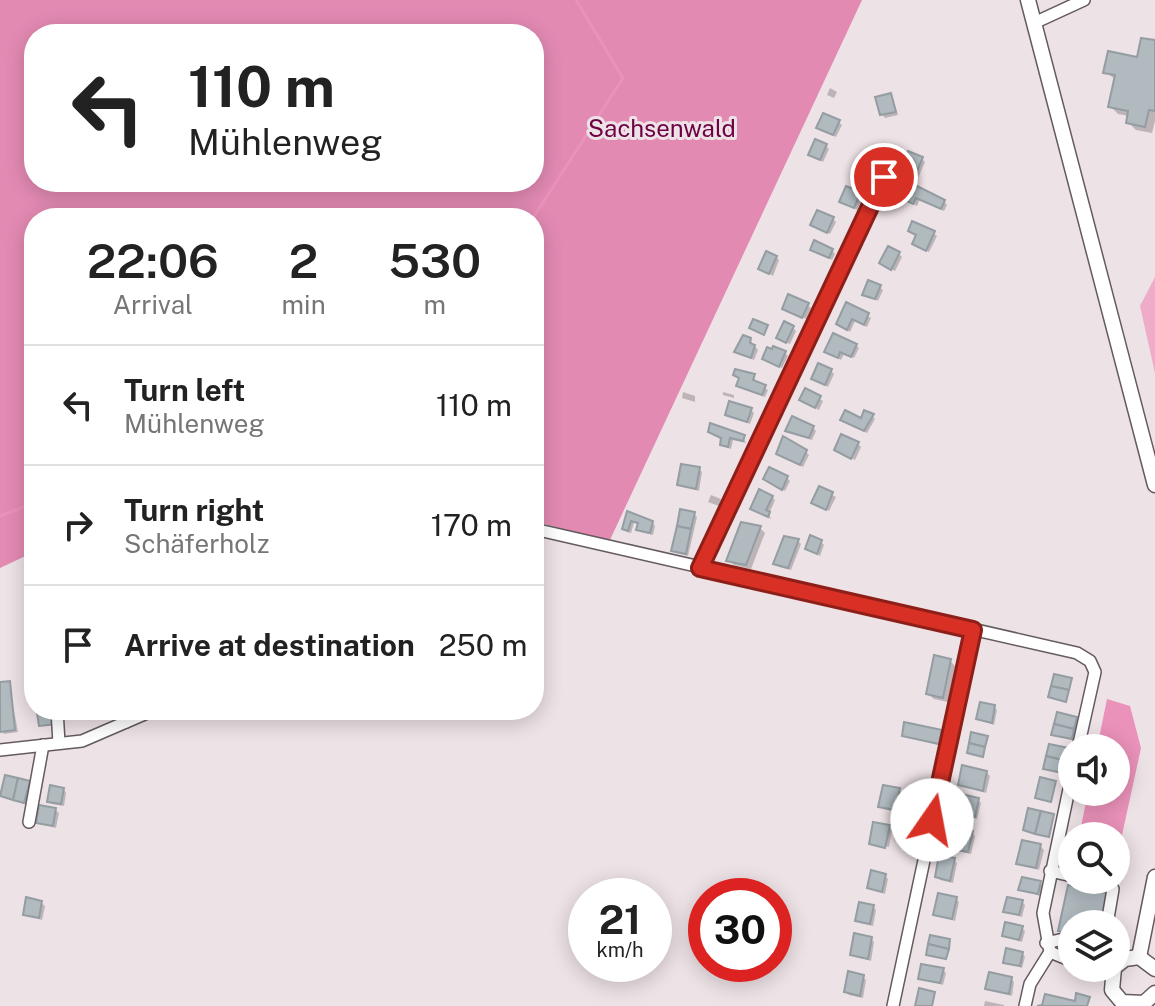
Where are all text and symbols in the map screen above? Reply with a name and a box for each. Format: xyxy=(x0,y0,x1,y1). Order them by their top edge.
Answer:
text: 110 m xyxy=(188,54,335,120)
icon: left xyxy=(56,56,160,160)
park label: Sachsenwald xyxy=(588,114,736,142)
text: Mühlenweg xyxy=(188,121,383,163)
pin xyxy=(850,143,918,211)
icon: arrive xyxy=(862,155,906,199)
text: 22:06 xyxy=(87,232,219,289)
text: 2 xyxy=(289,232,318,289)
text: 530 xyxy=(388,232,481,289)
text: Arrival xyxy=(113,289,193,320)
text: min xyxy=(282,289,326,320)
text: m xyxy=(424,289,446,320)
text: Turn left xyxy=(124,372,245,408)
icon: left xyxy=(56,383,100,427)
text: 110 m xyxy=(436,387,512,423)
text: Mühlenweg xyxy=(124,408,265,439)
text: Turn right xyxy=(124,492,264,528)
icon: right xyxy=(56,503,100,547)
text: 170 m xyxy=(431,507,512,543)
text: Schäferholz xyxy=(124,528,270,559)
icon: arrive xyxy=(56,623,100,667)
text: Arrive at destination xyxy=(124,627,415,663)
text: 250 m xyxy=(439,627,527,663)
map controls xyxy=(1058,734,1130,982)
button: sound xyxy=(1058,734,1130,806)
position arrow xyxy=(890,778,974,862)
button: search xyxy=(1058,822,1130,894)
speed limit sign: 30 xyxy=(688,878,792,982)
text: 21 xyxy=(599,896,641,943)
button: layers xyxy=(1058,910,1130,982)
text: km/h xyxy=(596,938,644,962)

